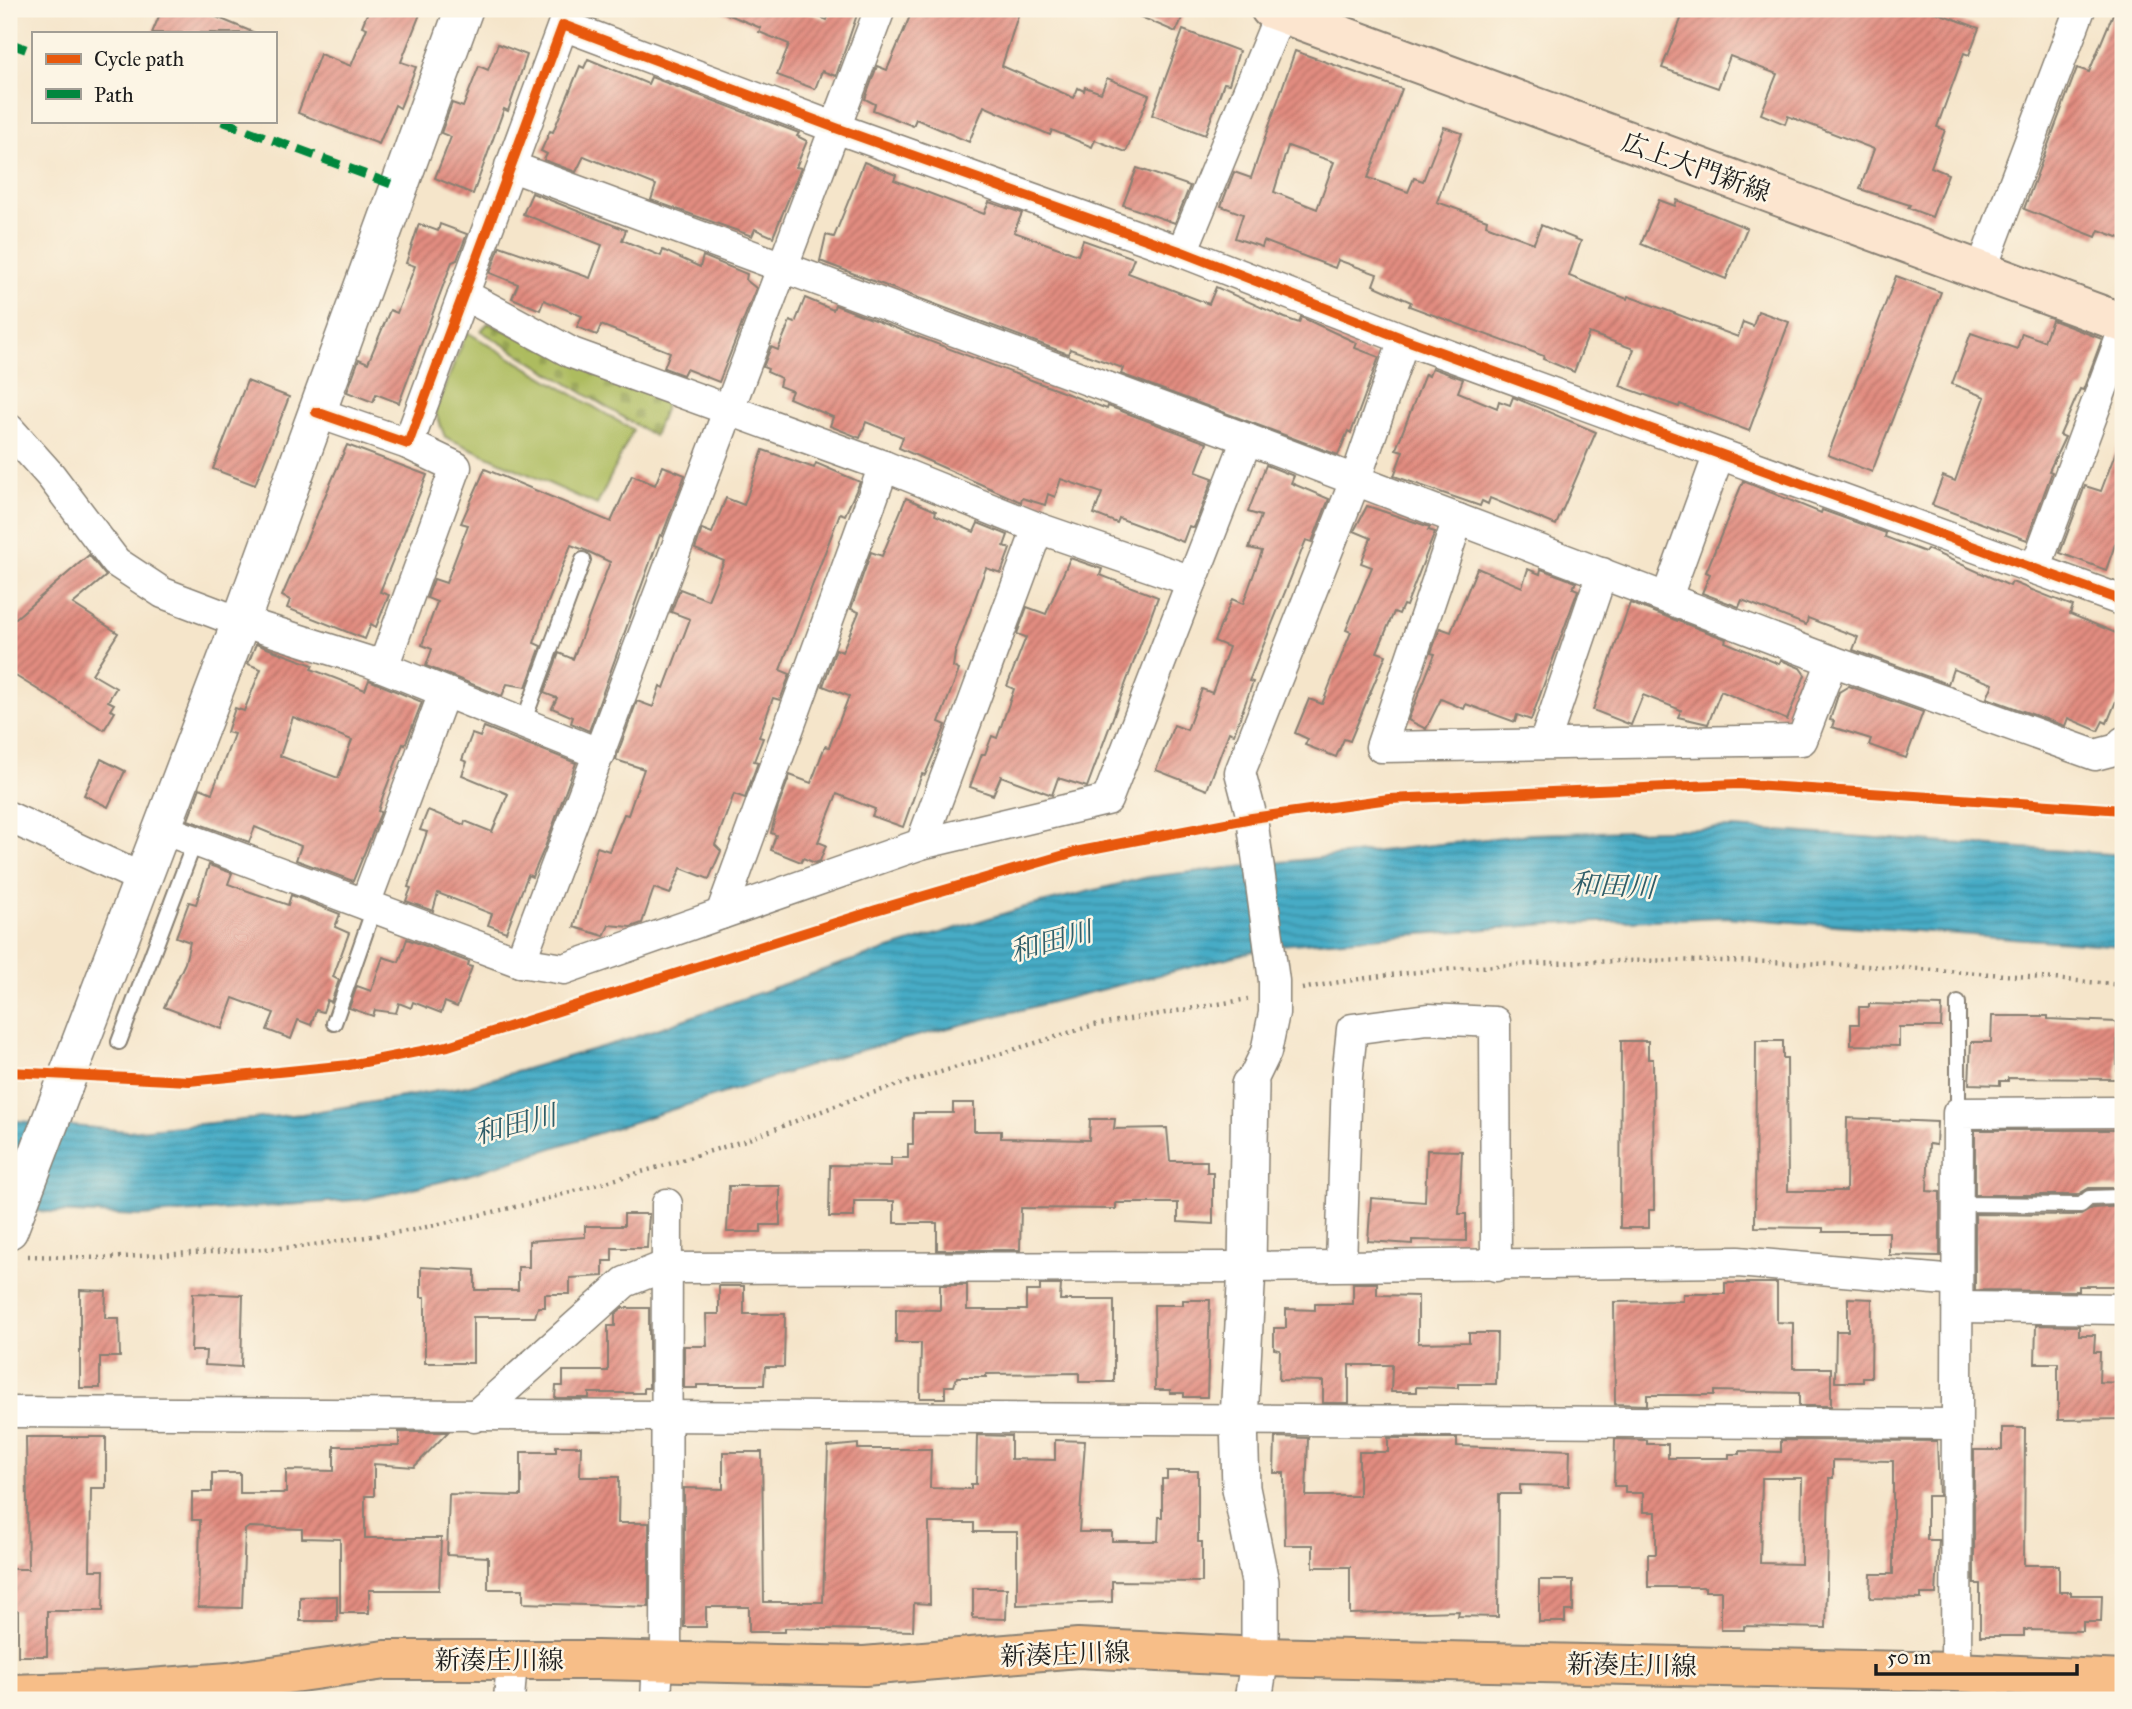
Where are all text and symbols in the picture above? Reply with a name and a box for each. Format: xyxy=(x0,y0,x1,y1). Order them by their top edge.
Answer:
legend xyxy=(32,32,276,122)
text: Cycle path xyxy=(94,46,185,72)
text: Path xyxy=(94,82,134,108)
street label: 広上大門新線 xyxy=(1617,125,1775,209)
water label: 和田川 xyxy=(1570,866,1659,905)
water label: 和田川 xyxy=(1006,913,1099,969)
water label: 和田川 xyxy=(470,1097,563,1152)
scale bar xyxy=(1876,1632,2078,1676)
street label: 新湊庄川線 xyxy=(999,1636,1131,1672)
street label: 新湊庄川線 xyxy=(434,1644,564,1676)
text: 50 m xyxy=(1887,1644,1932,1670)
street label: 新湊庄川線 xyxy=(1567,1648,1697,1682)

